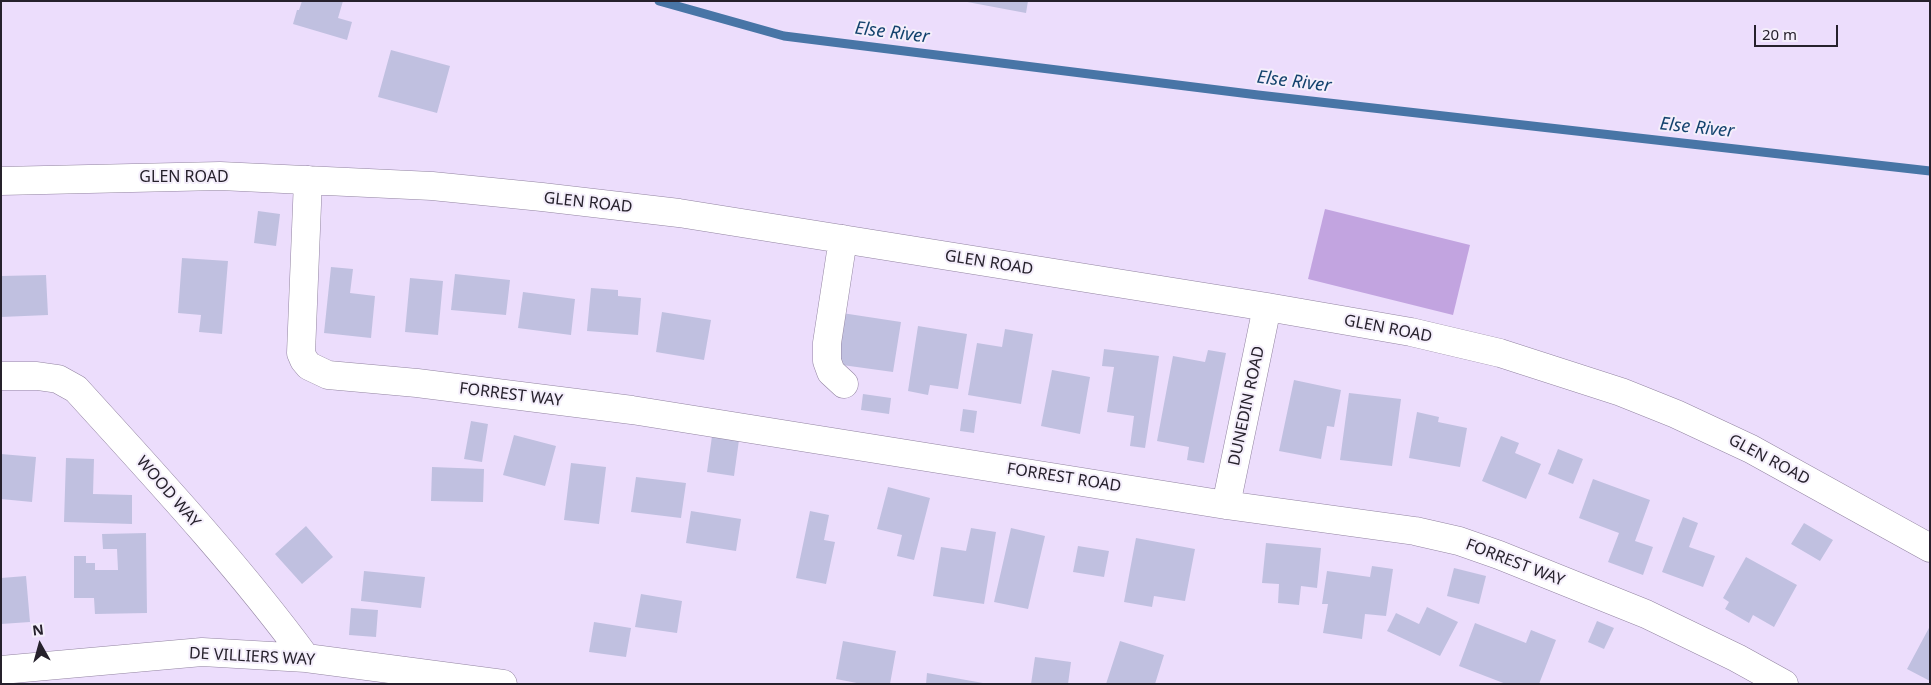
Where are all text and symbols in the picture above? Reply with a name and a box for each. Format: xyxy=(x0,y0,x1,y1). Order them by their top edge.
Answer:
scale bar xyxy=(1756,15,1840,47)
water label: Else River xyxy=(854,18,930,48)
text: 20 m xyxy=(1762,24,1797,44)
water label: Else River xyxy=(1256,67,1332,97)
water label: Else River xyxy=(1659,113,1735,143)
street label: GLEN ROAD xyxy=(139,167,229,187)
street label: GLEN ROAD xyxy=(543,189,633,217)
street label: GLEN ROAD xyxy=(943,247,1035,279)
street label: GLEN ROAD xyxy=(1342,311,1434,347)
street label: DUNEDIN ROAD xyxy=(1225,344,1269,468)
street label: FORREST WAY xyxy=(458,379,564,411)
street label: GLEN ROAD xyxy=(1725,431,1813,489)
street label: WOOD WAY xyxy=(132,452,204,532)
street label: FORREST ROAD xyxy=(1005,459,1123,497)
street label: FORREST WAY xyxy=(1463,535,1567,591)
text: N xyxy=(31,619,45,640)
north arrow xyxy=(15,620,65,670)
street label: DE VILLIERS WAY xyxy=(188,644,316,670)

